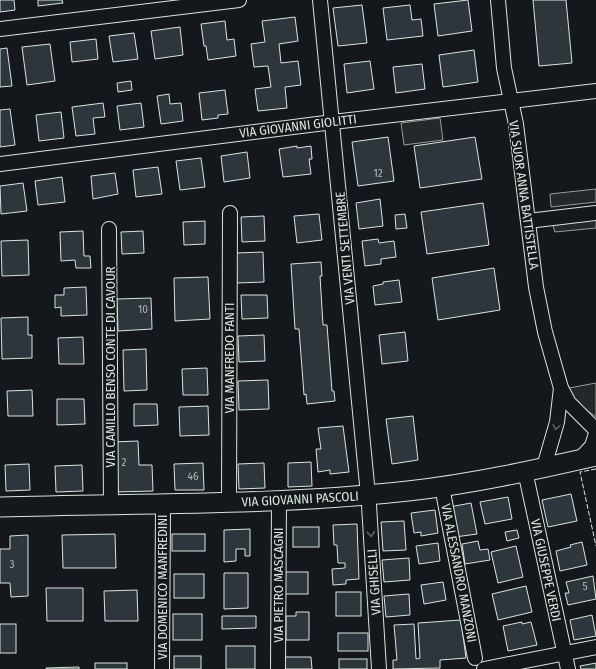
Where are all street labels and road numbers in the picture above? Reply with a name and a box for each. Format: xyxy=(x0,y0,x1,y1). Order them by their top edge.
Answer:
street label: VIA GIOVANNI GIOLITTI xyxy=(239,111,357,141)
street label: VIA SUOR ANNA BATTISTELLA xyxy=(506,120,542,271)
street label: VIA VENTI SETTEMBRE xyxy=(333,191,357,305)
street label: VIA CAMILLO BENSO CONTE DI CAVOUR xyxy=(103,266,118,468)
street label: VIA MANFREDO FANTI xyxy=(222,303,237,413)
street label: VIA GIOVANNI PASCOLI xyxy=(241,488,359,510)
street label: VIA ALESSANDRO MANZONI xyxy=(438,502,480,644)
street label: VIA DOMENICO MANFREDINI xyxy=(155,515,170,659)
street label: VIA GIUSEPPE VERDI xyxy=(528,517,564,623)
street label: VIA PIETRO MASCAGNI xyxy=(271,527,286,643)
street label: VIA GHISELLI xyxy=(364,548,384,616)

